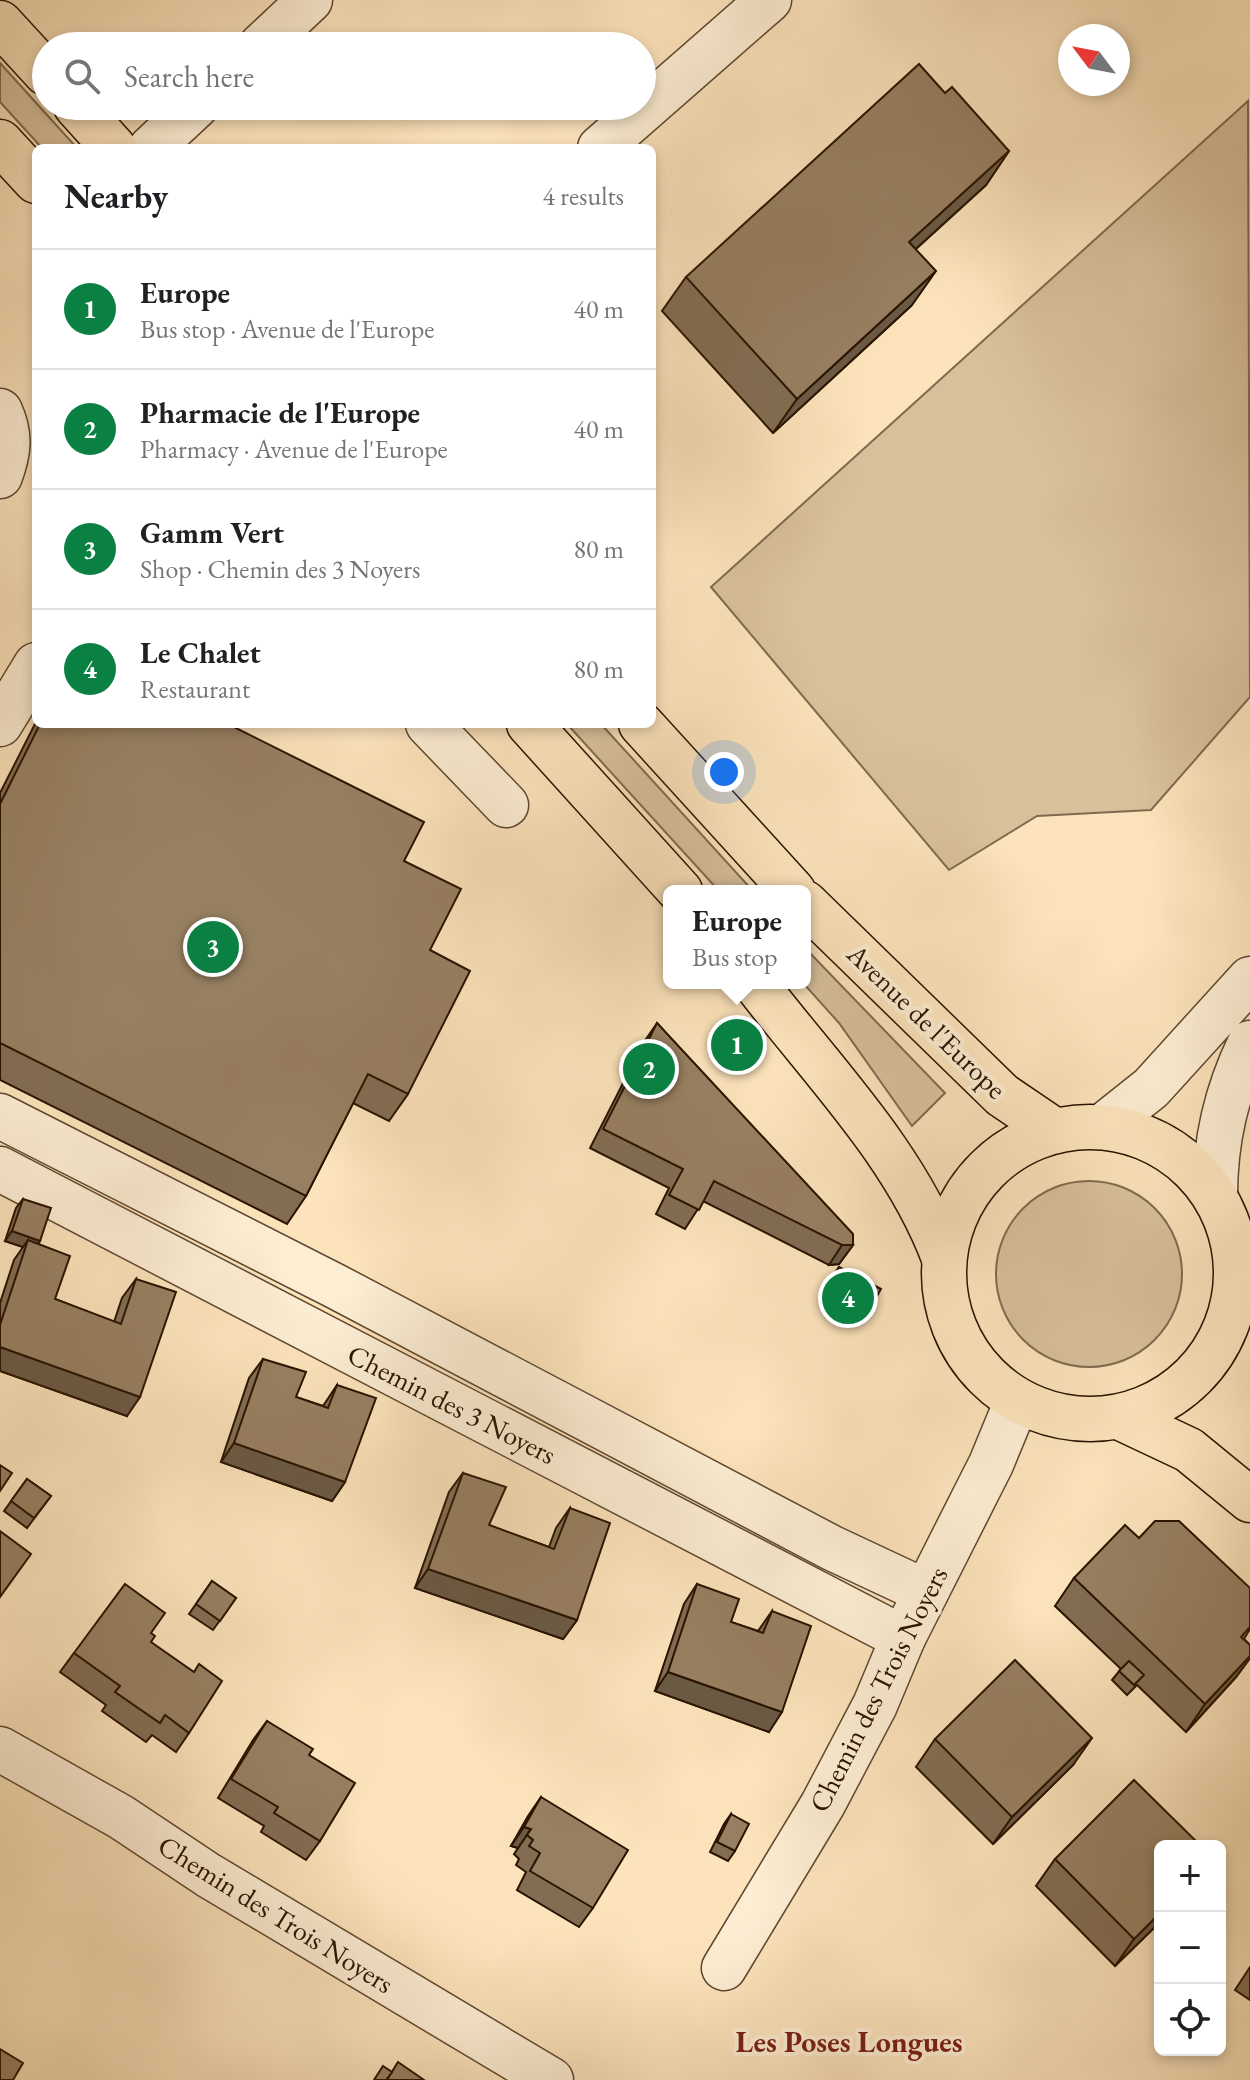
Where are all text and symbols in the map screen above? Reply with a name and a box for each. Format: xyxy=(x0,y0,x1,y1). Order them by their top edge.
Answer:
north arrow xyxy=(1058,24,1130,96)
search box xyxy=(32,32,656,120)
icon: search xyxy=(60,54,104,98)
text: Search here xyxy=(124,57,254,96)
text: Nearby xyxy=(64,174,168,218)
text: 4 results xyxy=(543,179,624,213)
text: Europe xyxy=(140,273,230,312)
text: 1 xyxy=(83,292,97,326)
text: 40 m xyxy=(574,292,624,326)
text: Bus stop · Avenue de l'Europe xyxy=(140,312,434,346)
text: Pharmacie de l'Europe xyxy=(140,393,420,432)
text: 2 xyxy=(83,412,97,446)
text: 40 m xyxy=(574,412,624,446)
text: Pharmacy · Avenue de l'Europe xyxy=(140,432,448,466)
text: Gamm Vert xyxy=(140,513,284,552)
text: 3 xyxy=(83,532,97,566)
text: 80 m xyxy=(574,532,624,566)
text: Shop · Chemin des 3 Noyers xyxy=(140,552,420,586)
text: Le Chalet xyxy=(140,633,261,672)
text: 4 xyxy=(83,652,97,686)
text: 80 m xyxy=(574,652,624,686)
text: Restaurant xyxy=(140,672,250,706)
your location xyxy=(704,752,744,792)
popup xyxy=(663,885,811,989)
text: Europe xyxy=(692,901,782,940)
pin: 3 xyxy=(187,917,239,977)
street label: Avenue de l'Europe xyxy=(839,935,1014,1106)
text: Bus stop xyxy=(692,940,778,974)
pin: 1 xyxy=(711,1015,763,1075)
pin: 2 xyxy=(623,1039,675,1099)
pin: 4 xyxy=(822,1268,874,1328)
street label: Chemin des 3 Noyers xyxy=(342,1336,562,1472)
street label: Chemin des Trois Noyers xyxy=(800,1560,956,1818)
street label: Chemin des Trois Noyers xyxy=(152,1827,400,2001)
map controls xyxy=(1154,1840,1226,2056)
button: + xyxy=(1154,1840,1226,1912)
button: − xyxy=(1154,1912,1226,1984)
button: locate xyxy=(1154,1984,1226,2056)
district label: Les Poses Longues xyxy=(735,2022,963,2061)

